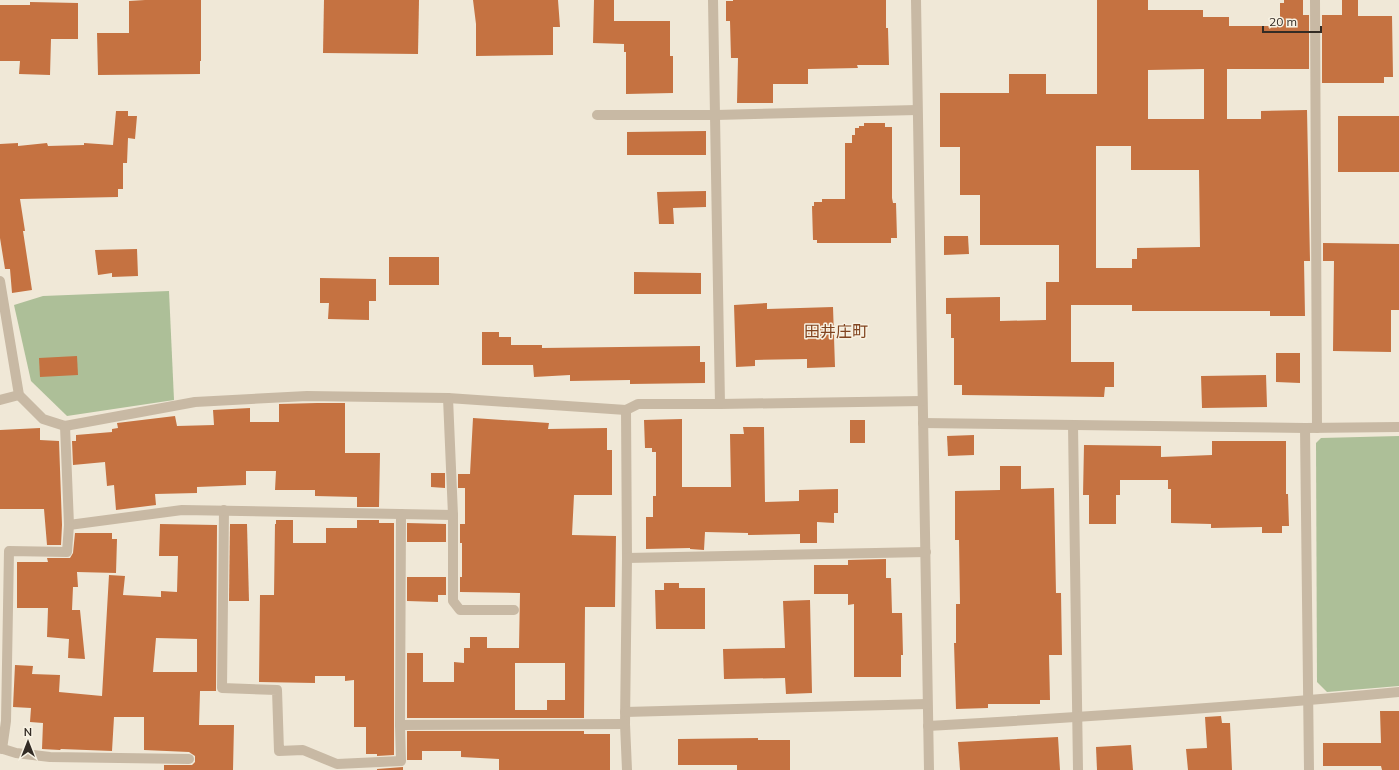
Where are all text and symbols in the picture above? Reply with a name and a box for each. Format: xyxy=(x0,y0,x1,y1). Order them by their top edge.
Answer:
scale bar xyxy=(1263,8,1321,34)
text: 20 m xyxy=(1269,14,1297,29)
district label: 田井庄町 xyxy=(804,321,868,341)
north arrow xyxy=(8,722,48,762)
text: N xyxy=(24,725,32,739)

